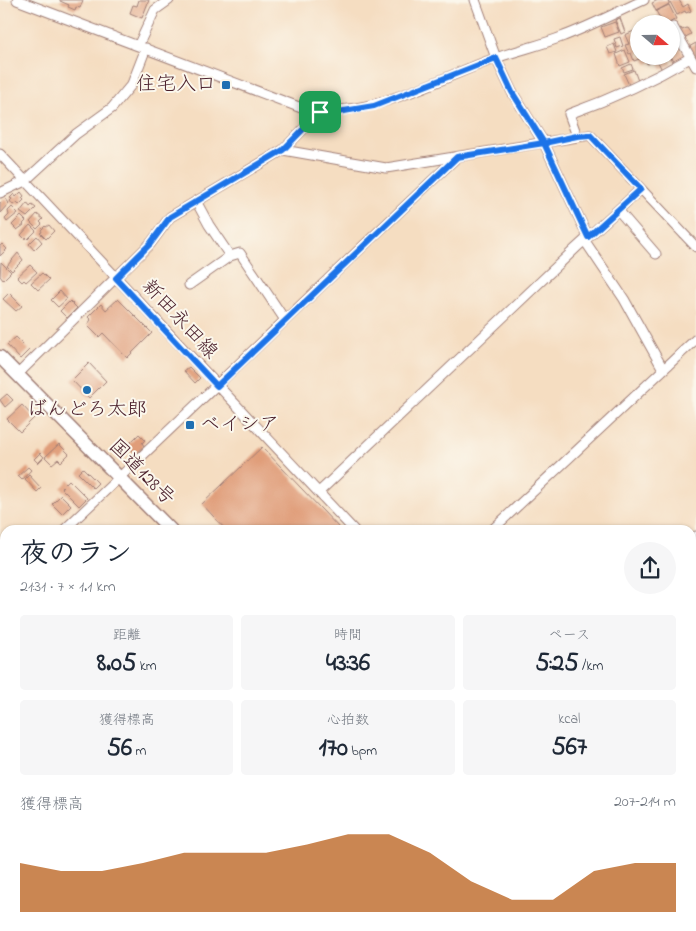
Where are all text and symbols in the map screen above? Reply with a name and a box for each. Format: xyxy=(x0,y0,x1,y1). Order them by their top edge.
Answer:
north arrow xyxy=(630,15,680,65)
map controls xyxy=(630,15,680,65)
place label: 住宅入口 xyxy=(136,71,216,100)
marker: 住宅入口 xyxy=(220,79,232,91)
pin xyxy=(299,91,341,133)
icon: arrive xyxy=(306,98,334,126)
street label: 新田永田線 xyxy=(134,274,224,366)
marker: ばんどろ太郎 xyxy=(81,384,93,396)
place label: ばんどろ太郎 xyxy=(27,396,147,425)
place label: ベイシア xyxy=(200,411,280,440)
marker: ベイシア xyxy=(184,419,196,431)
street label: 国道128号 xyxy=(101,433,181,513)
text: 夜のラン xyxy=(20,535,132,576)
button: share xyxy=(624,542,676,594)
text: 21:31 · 7 × 1.1 km xyxy=(20,575,116,599)
text: 距離 xyxy=(113,625,141,646)
text: 時間 xyxy=(334,625,362,646)
text: ペース xyxy=(549,625,590,646)
text: 8.05 xyxy=(97,646,136,682)
text: 43:36 xyxy=(326,646,370,682)
text: 5:25 xyxy=(535,646,578,682)
text: km xyxy=(136,656,157,677)
text: /km xyxy=(578,656,603,677)
text: kcal xyxy=(558,709,580,730)
text: 獲得標高 xyxy=(99,710,155,731)
text: 心拍数 xyxy=(327,710,369,731)
text: 567 xyxy=(552,730,587,766)
text: 56 xyxy=(107,731,132,767)
text: 170 xyxy=(319,731,348,767)
text: m xyxy=(132,741,147,762)
text: bpm xyxy=(348,741,377,762)
text: 207–214 m xyxy=(614,790,676,814)
text: 獲得標高 xyxy=(20,793,84,817)

